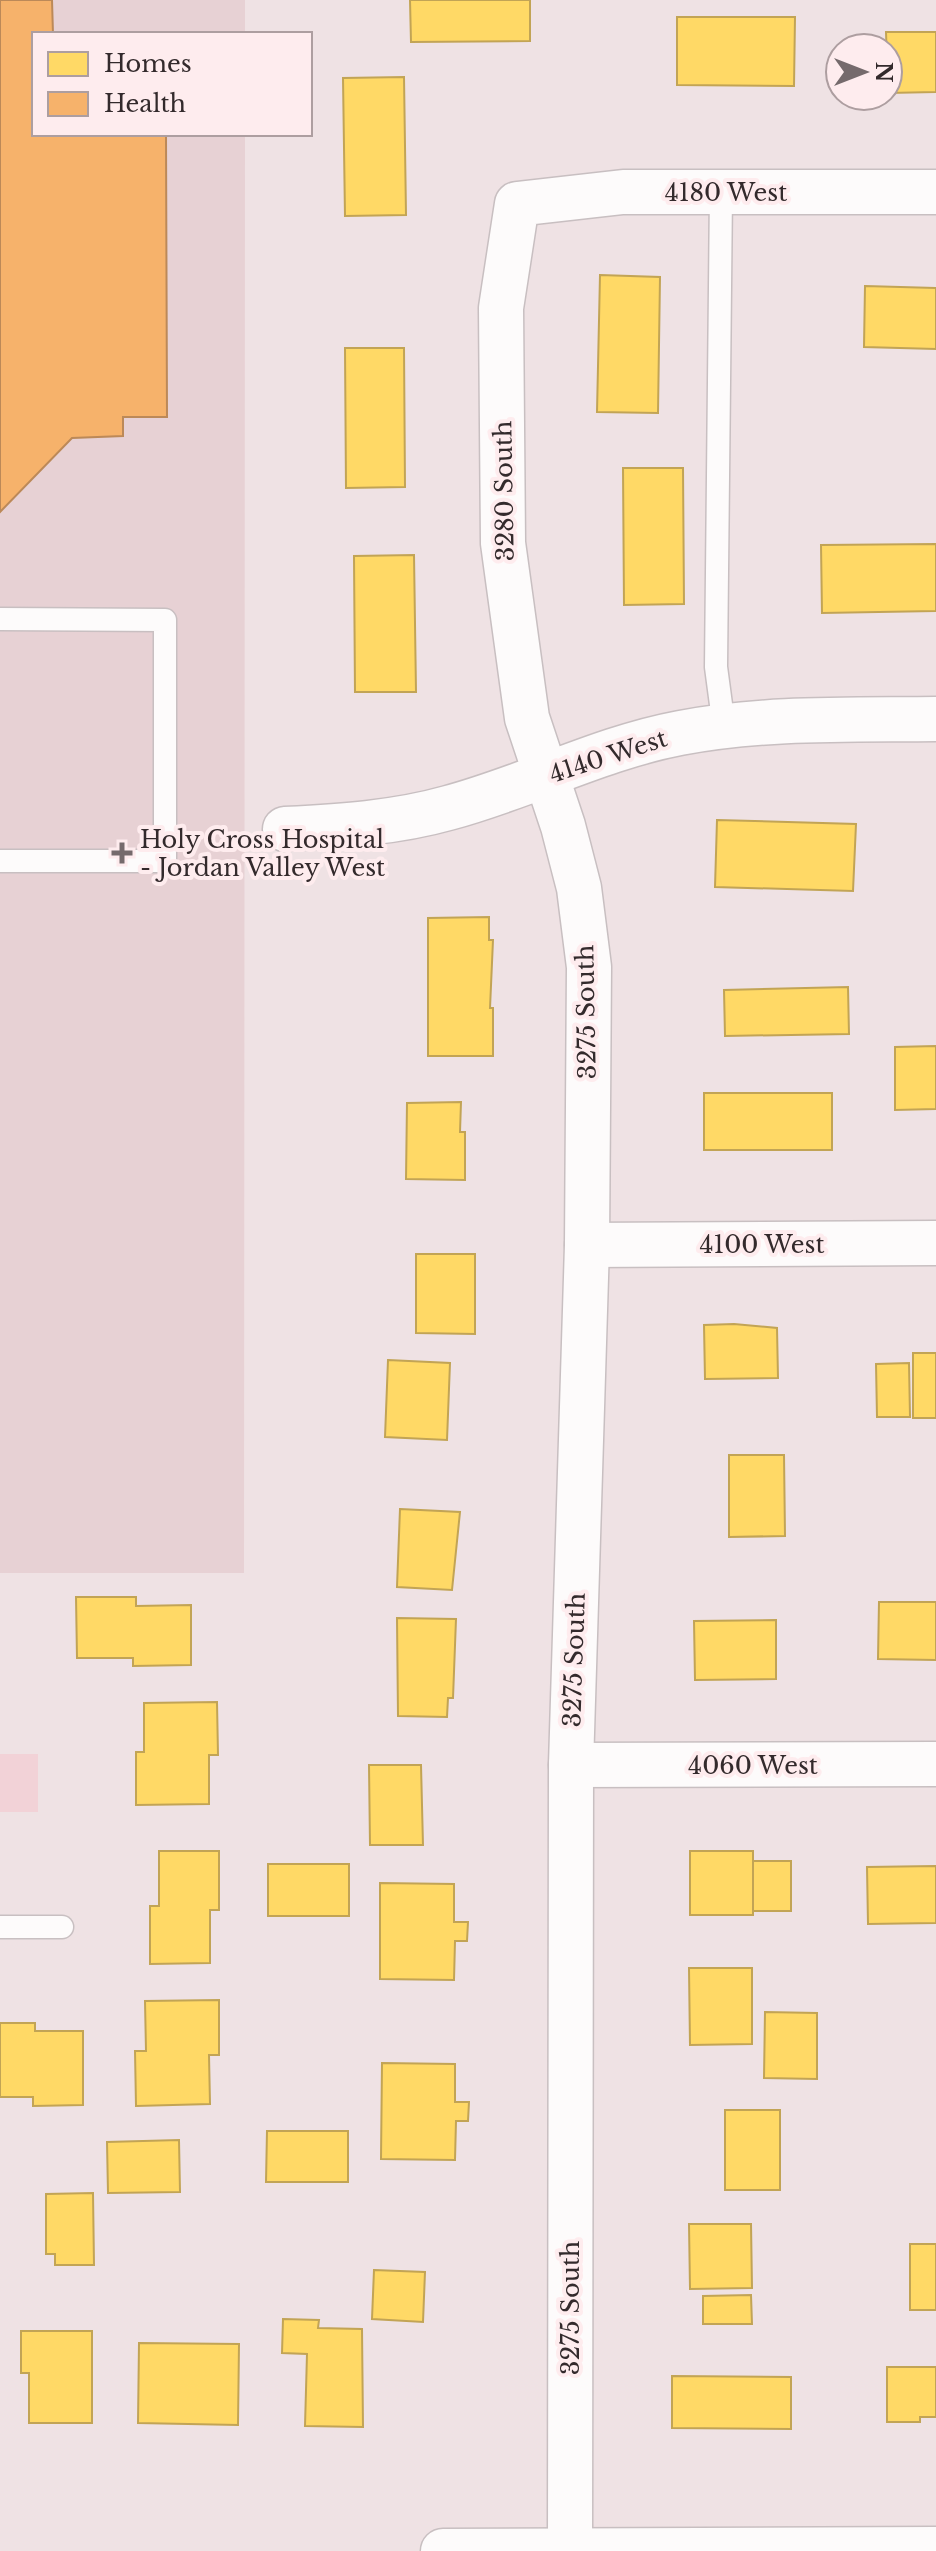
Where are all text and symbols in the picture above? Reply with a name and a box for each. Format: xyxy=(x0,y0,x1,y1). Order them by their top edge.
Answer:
legend xyxy=(32,32,312,136)
north arrow xyxy=(824,32,904,112)
text: Homes xyxy=(104,49,192,78)
text: N xyxy=(870,62,897,83)
text: Health xyxy=(104,89,186,118)
street label: 4180 West xyxy=(665,178,787,207)
street label: 3280 South xyxy=(488,420,520,562)
street label: 4140 West xyxy=(546,723,670,789)
place label: Holy Cross Hospital - Jordan Valley West xyxy=(140,825,385,882)
marker: Holy Cross Hospital - Jordan Valley West xyxy=(111,842,133,864)
street label: 3275 South xyxy=(570,944,602,1080)
street label: 4100 West xyxy=(699,1230,825,1259)
street label: 3275 South xyxy=(557,1592,591,1728)
street label: 4060 West xyxy=(688,1751,818,1780)
street label: 3275 South xyxy=(556,2241,585,2375)

